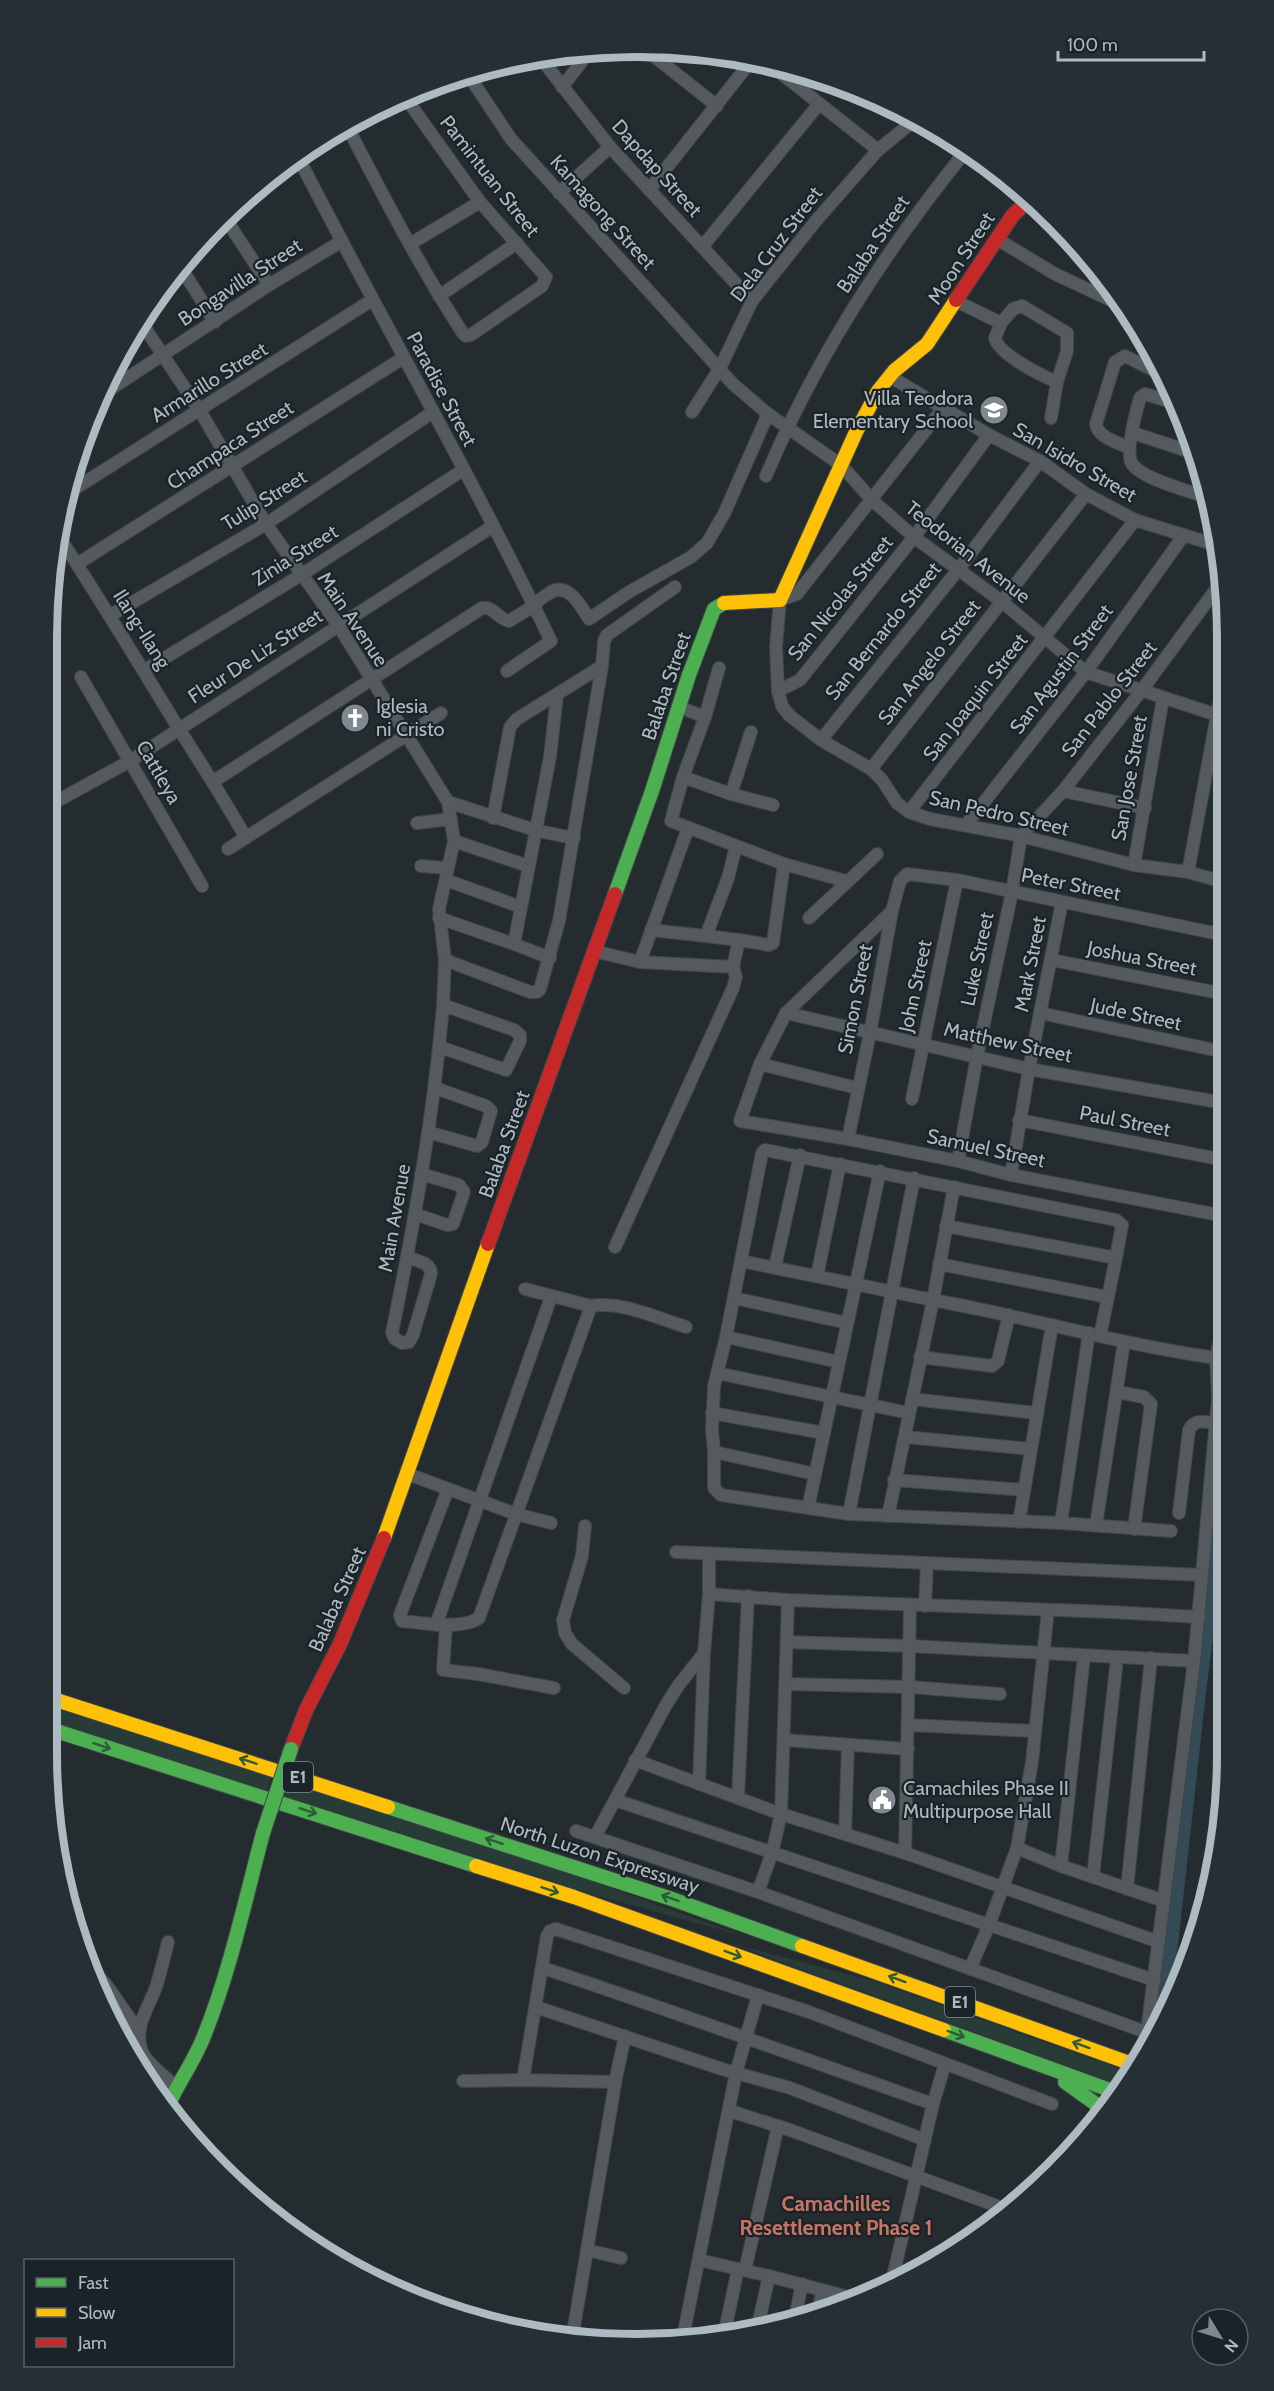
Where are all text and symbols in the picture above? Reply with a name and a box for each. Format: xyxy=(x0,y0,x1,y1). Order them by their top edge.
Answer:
scale bar xyxy=(1058,24,1204,62)
text: 100 m xyxy=(1067,34,1118,56)
street label: Pamintuan Street xyxy=(435,111,545,242)
street label: Dapdap Street xyxy=(607,114,707,222)
street label: Kamagong Street xyxy=(545,150,661,274)
street label: Dela Cruz Street xyxy=(725,182,827,306)
street label: Balaba Street xyxy=(832,190,915,297)
street label: Moon Street xyxy=(922,207,1000,309)
street label: Bongavilla Street xyxy=(174,233,306,331)
street label: Paradise Street xyxy=(402,328,482,451)
street label: Armarillo Street xyxy=(146,337,272,427)
place label: Villa Teodora Elementary School xyxy=(813,386,973,433)
school or university icon: Villa Teodora Elementary School xyxy=(978,394,1010,426)
street label: Champaca Street xyxy=(162,395,298,495)
street label: San Isidro Street xyxy=(1009,417,1141,507)
street label: Tulip Street xyxy=(217,464,311,535)
street label: Teodorian Avenue xyxy=(901,496,1035,608)
street label: Zinia Street xyxy=(248,519,342,591)
street label: San Nicolas Street xyxy=(782,531,898,665)
street label: San Bernardo Street xyxy=(820,557,946,705)
street label: Main Avenue xyxy=(313,567,393,671)
street label: Ilang-Ilang xyxy=(108,585,176,674)
street label: San Angelo Street xyxy=(873,594,985,729)
street label: San Agustin Street xyxy=(1005,599,1118,738)
street label: Fleur De Liz Street xyxy=(183,603,327,708)
street label: San Joaquin Street xyxy=(918,628,1032,766)
street label: Balaba Street xyxy=(636,629,696,743)
street label: San Pablo Street xyxy=(1056,636,1162,762)
place label: Iglesia ni Cristo xyxy=(376,694,445,741)
church icon: Iglesia ni Cristo xyxy=(339,702,371,734)
street label: San Jose Street xyxy=(1106,713,1152,843)
street label: Cattleya xyxy=(131,736,187,808)
street label: San Pedro Street xyxy=(927,785,1071,841)
street label: Peter Street xyxy=(1019,863,1123,905)
street label: Luke Street xyxy=(955,910,999,1008)
street label: Mark Street xyxy=(1009,914,1051,1014)
street label: Joshua Street xyxy=(1084,935,1199,980)
street label: John Street xyxy=(893,937,937,1035)
street label: Simon Street xyxy=(833,942,877,1056)
street label: Jude Street xyxy=(1087,992,1184,1035)
street label: Matthew Street xyxy=(942,1017,1075,1067)
street label: Balaba Street xyxy=(473,1087,535,1201)
street label: Paul Street xyxy=(1078,1100,1173,1142)
street label: Samuel Street xyxy=(925,1124,1048,1172)
street label: Main Avenue xyxy=(373,1162,415,1274)
street label: Balaba Street xyxy=(303,1543,371,1655)
one-way arrow xyxy=(92,1741,111,1752)
one-way arrow xyxy=(239,1755,258,1766)
road number: E1 xyxy=(283,1762,313,1792)
place label: Camachiles Phase II Multipurpose Hall xyxy=(903,1776,1069,1823)
public building icon: Camachiles Phase II Multipurpose Hall xyxy=(866,1784,898,1816)
one-way arrow xyxy=(298,1807,317,1818)
street label: North Luzon Expressway xyxy=(498,1811,702,1899)
one-way arrow xyxy=(485,1834,504,1845)
one-way arrow xyxy=(540,1885,559,1896)
one-way arrow xyxy=(661,1892,680,1903)
one-way arrow xyxy=(723,1950,742,1961)
one-way arrow xyxy=(888,1973,907,1984)
road number: E1 xyxy=(945,1987,975,2017)
one-way arrow xyxy=(946,2029,965,2040)
one-way arrow xyxy=(1072,2039,1090,2050)
district label: Camachilles Resettlement Phase 1 xyxy=(739,2191,933,2240)
legend xyxy=(24,2259,234,2367)
text: Fast xyxy=(78,2272,109,2294)
text: Slow xyxy=(78,2302,115,2324)
north arrow xyxy=(1190,2307,1250,2367)
text: Jam xyxy=(77,2332,107,2354)
text: N xyxy=(1220,2336,1242,2356)

